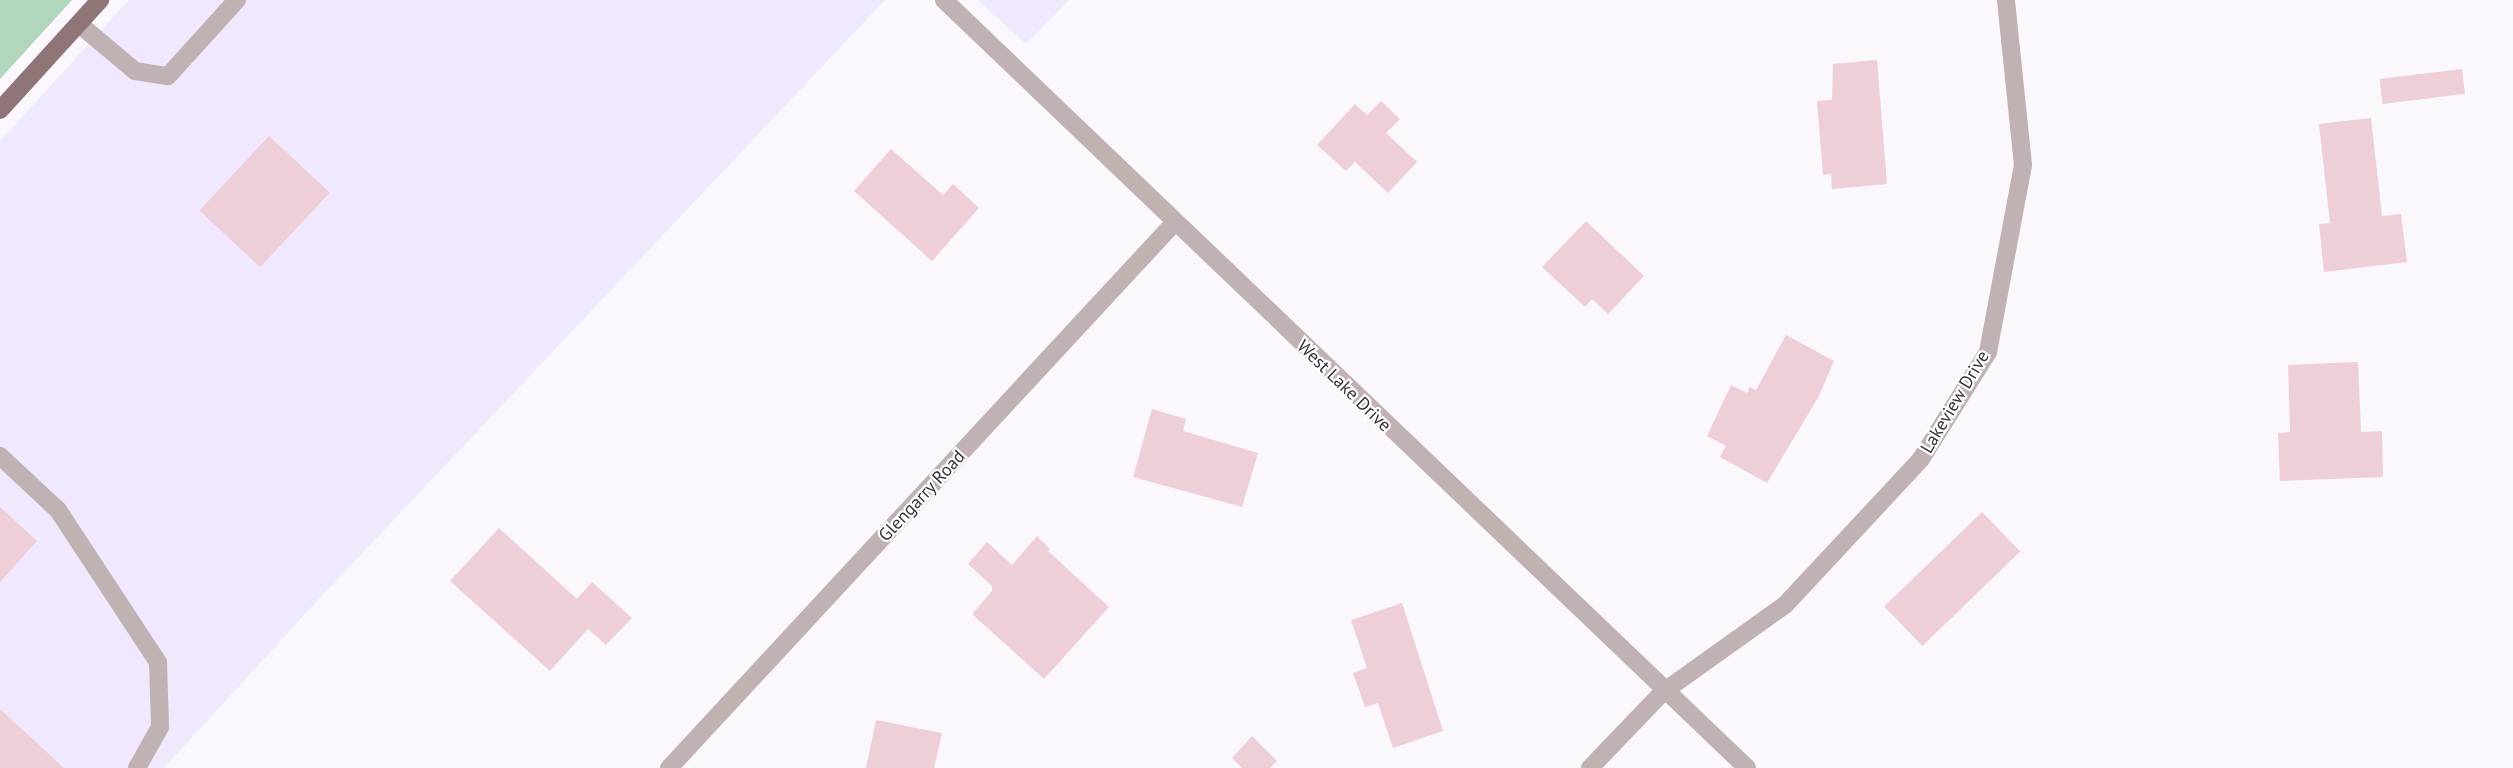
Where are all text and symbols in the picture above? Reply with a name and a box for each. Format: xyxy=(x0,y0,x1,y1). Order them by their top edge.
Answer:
street label: West Lake Drive xyxy=(1292,336,1396,436)
street label: Lakeview Drive xyxy=(1916,347,1994,457)
street label: Glengarry Road xyxy=(874,446,970,546)

